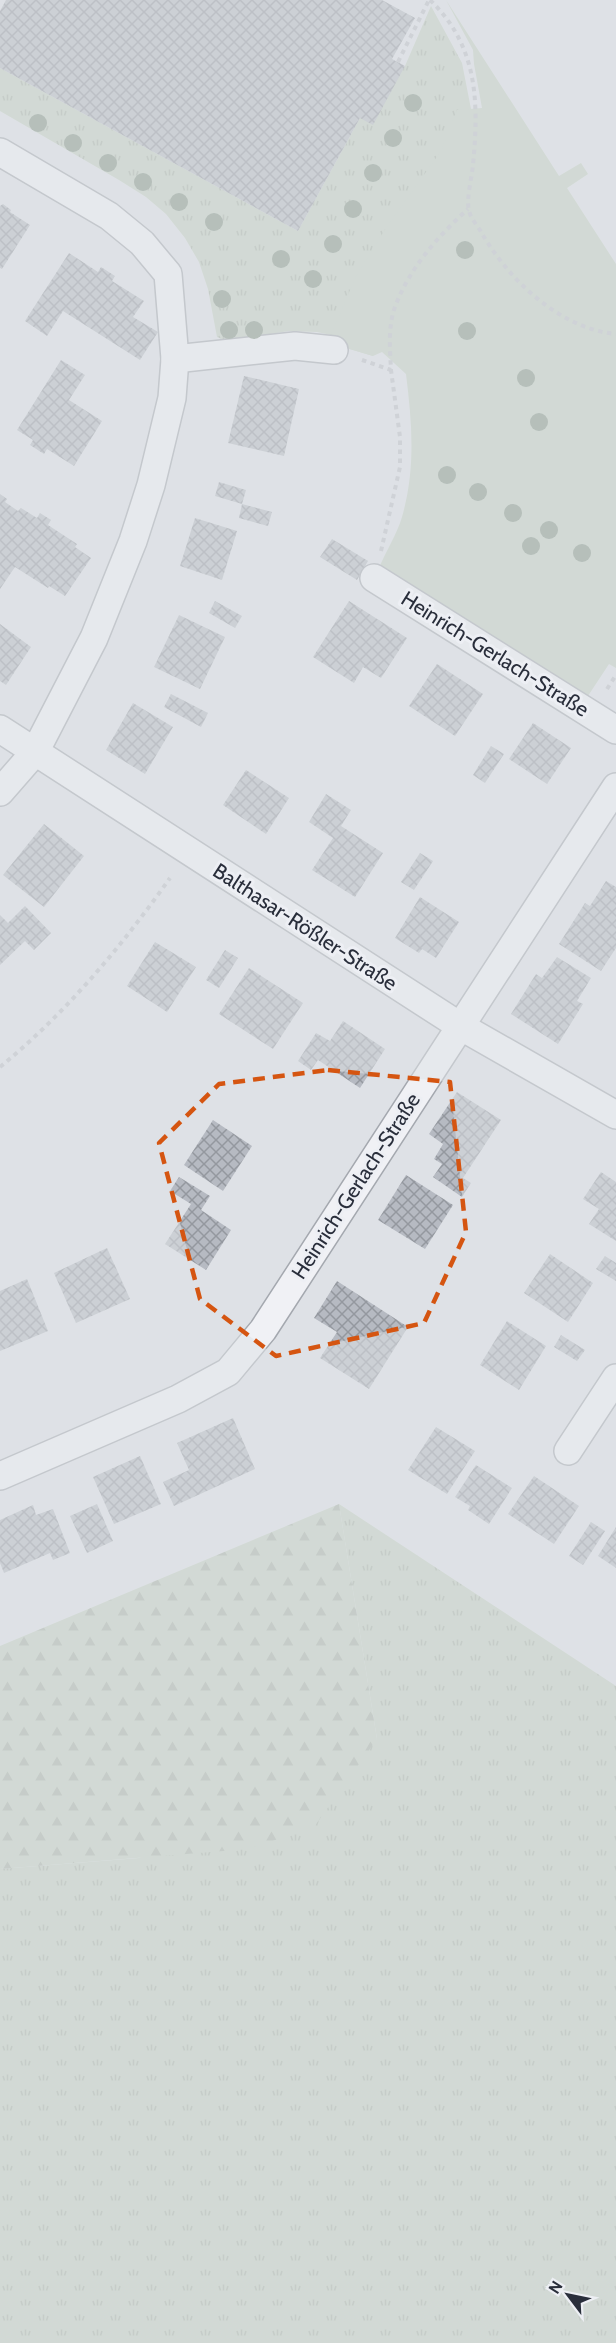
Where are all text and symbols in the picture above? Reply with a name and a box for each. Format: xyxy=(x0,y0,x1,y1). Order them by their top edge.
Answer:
street label: Heinrich-Gerlach-Straße xyxy=(397,586,594,722)
street label: Balthasar-Rößler-Straße xyxy=(209,858,402,996)
street label: Heinrich-Gerlach-Straße xyxy=(286,1088,425,1283)
north arrow xyxy=(538,2265,598,2325)
text: N xyxy=(545,2277,567,2297)

